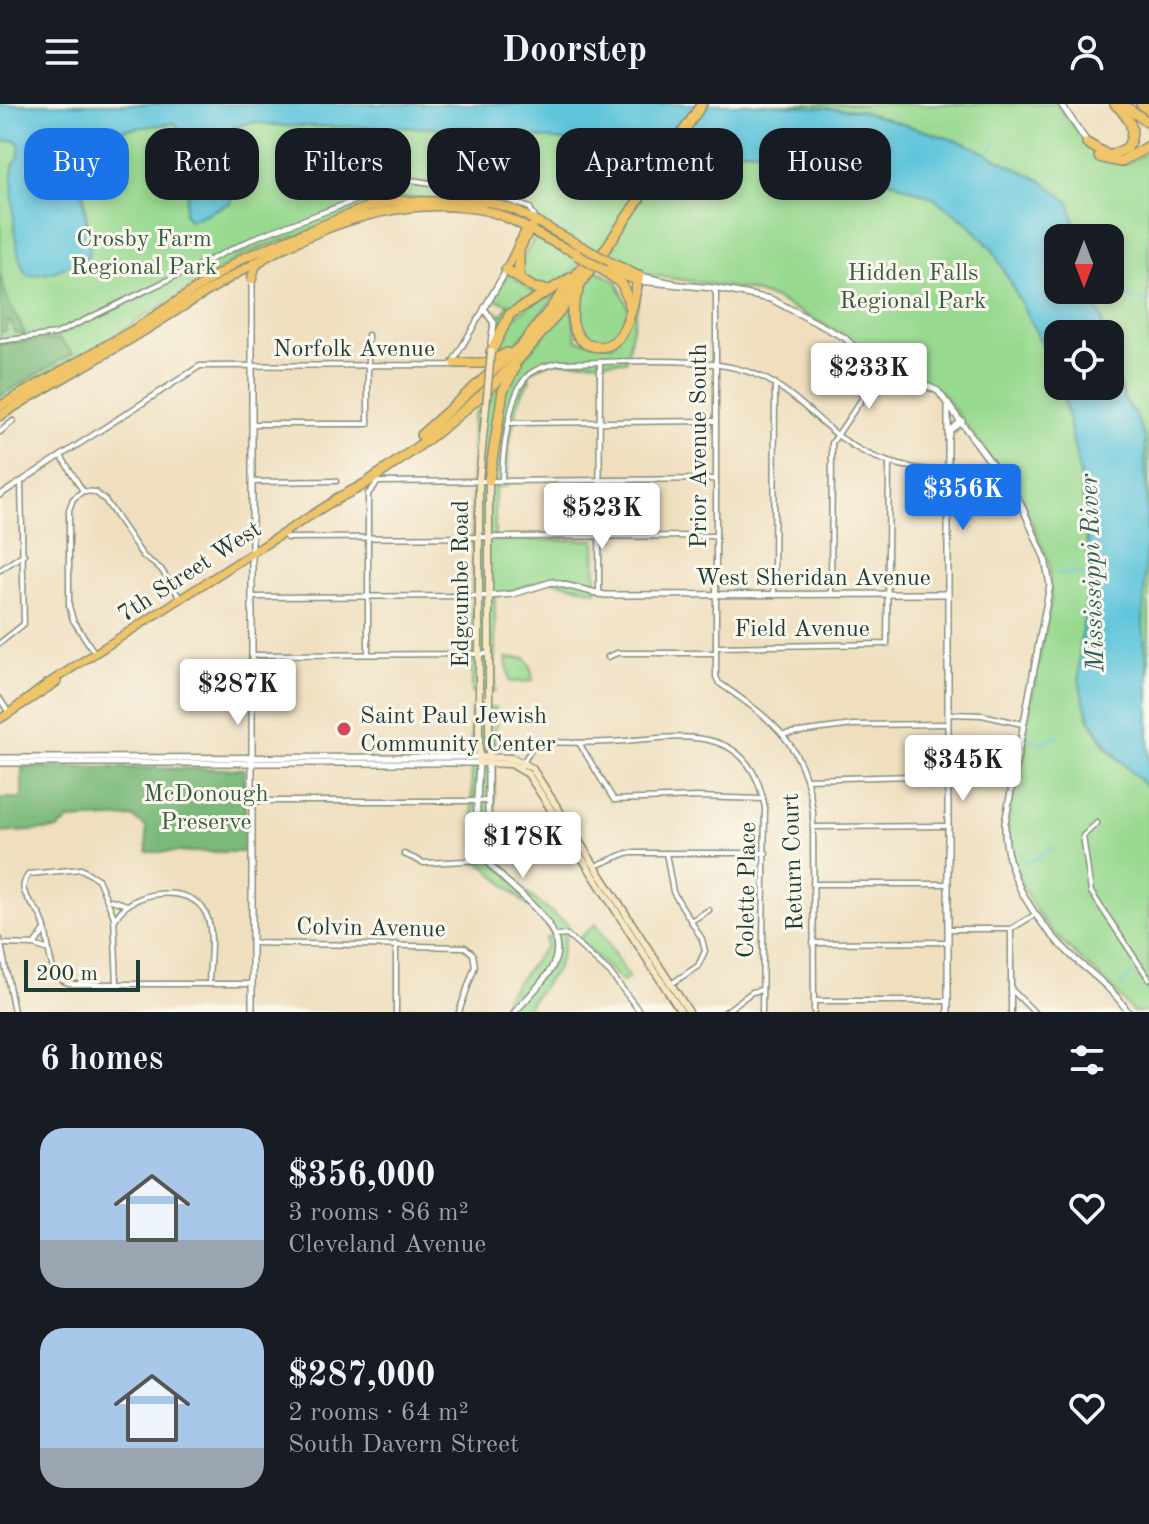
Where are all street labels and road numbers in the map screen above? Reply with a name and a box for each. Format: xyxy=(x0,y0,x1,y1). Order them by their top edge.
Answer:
street label: Norfolk Avenue xyxy=(273,338,435,362)
street label: Prior Avenue South xyxy=(688,343,712,549)
street label: Edgcumbe Road xyxy=(450,500,474,668)
street label: 7th Street West xyxy=(114,518,266,628)
street label: West Sheridan Avenue xyxy=(695,567,931,591)
street label: Field Avenue xyxy=(734,618,870,642)
street label: Return Court xyxy=(780,793,808,931)
street label: Colette Place xyxy=(735,822,761,958)
street label: Colvin Avenue xyxy=(296,916,446,942)

